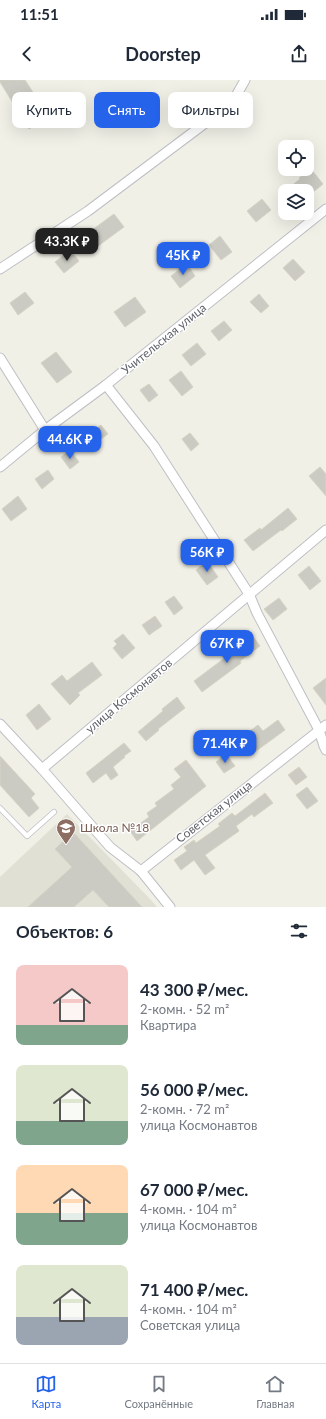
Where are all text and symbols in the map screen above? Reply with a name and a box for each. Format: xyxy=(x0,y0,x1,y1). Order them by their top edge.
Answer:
text: 11:51 xyxy=(20,5,59,23)
icon: back xyxy=(16,43,38,65)
text: Doorstep xyxy=(125,43,201,65)
icon: share xyxy=(288,43,310,65)
chip: Купить xyxy=(12,92,86,128)
chip: Снять xyxy=(94,92,160,128)
chip: Фильтры xyxy=(168,92,253,128)
map controls xyxy=(278,140,314,220)
button: locate xyxy=(278,140,314,176)
button: layers xyxy=(278,184,314,220)
pin: 43.3K ₽ xyxy=(30,228,104,262)
text: 43.3K ₽ xyxy=(44,233,90,249)
pin: 45K ₽ xyxy=(155,242,211,276)
text: 45K ₽ xyxy=(166,247,200,263)
street label: Учительская улица xyxy=(118,300,209,377)
pin: 44.6K ₽ xyxy=(33,426,107,460)
text: 44.6K ₽ xyxy=(47,431,93,447)
pin: 56K ₽ xyxy=(179,539,235,573)
text: 56K ₽ xyxy=(190,544,224,560)
pin: 67K ₽ xyxy=(199,630,255,664)
text: 67K ₽ xyxy=(210,635,244,651)
street label: улица Космонавтов xyxy=(82,655,175,736)
pin: 71.4K ₽ xyxy=(188,730,262,764)
text: 71.4K ₽ xyxy=(202,735,248,751)
street label: Советская улица xyxy=(173,777,255,846)
school or university icon: Школа №18 xyxy=(55,817,77,845)
place label: Школа №18 xyxy=(80,820,149,835)
icon: filters xyxy=(288,920,310,942)
text: Объектов: 6 xyxy=(16,921,113,942)
text: 43 300 ₽/мес. xyxy=(140,979,248,1000)
icon: home xyxy=(48,981,96,1029)
text: 2-комн. · 52 m² xyxy=(140,1001,229,1017)
text: Квартира xyxy=(140,1017,196,1033)
text: 56 000 ₽/мес. xyxy=(140,1079,248,1100)
icon: home xyxy=(48,1081,96,1129)
text: 2-комн. · 72 m² xyxy=(140,1101,229,1117)
text: улица Космонавтов xyxy=(140,1117,257,1133)
text: 67 000 ₽/мес. xyxy=(140,1179,248,1200)
icon: home xyxy=(48,1181,96,1229)
text: 4-комн. · 104 m² xyxy=(140,1201,237,1217)
text: улица Космонавтов xyxy=(140,1217,257,1233)
text: 71 400 ₽/мес. xyxy=(140,1279,248,1300)
icon: home xyxy=(48,1281,96,1329)
text: 4-комн. · 104 m² xyxy=(140,1301,237,1317)
text: Советская улица xyxy=(140,1317,240,1333)
tab: Карта xyxy=(32,1373,61,1410)
tab: Сохранённые xyxy=(125,1373,193,1410)
tab: Главная xyxy=(256,1373,294,1410)

